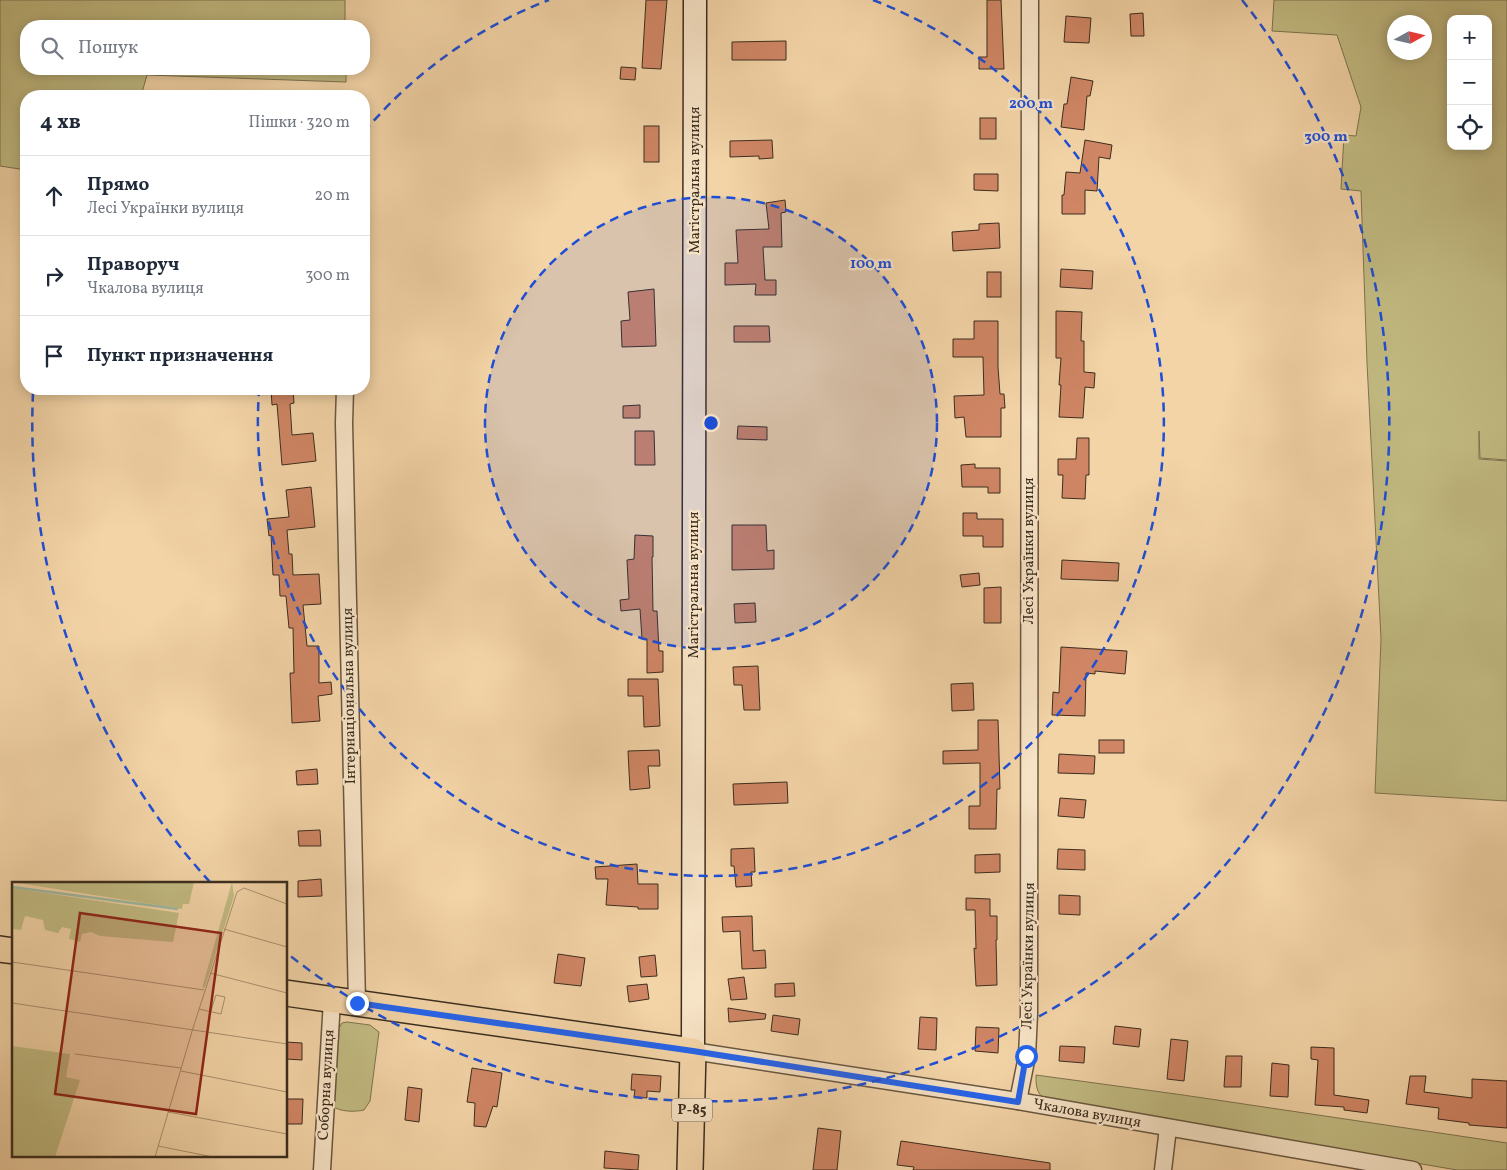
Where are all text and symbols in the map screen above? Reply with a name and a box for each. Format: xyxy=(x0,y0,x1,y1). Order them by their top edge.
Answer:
north arrow xyxy=(1387,15,1432,60)
map controls xyxy=(1447,15,1492,150)
button: + xyxy=(1447,15,1492,60)
search box xyxy=(20,20,370,75)
icon: search xyxy=(38,34,66,62)
text: Пошук xyxy=(78,35,138,61)
button: − xyxy=(1447,60,1492,105)
text: 200 m xyxy=(1009,94,1053,115)
button: locate xyxy=(1447,105,1492,150)
street label: Магістральна вулиця xyxy=(685,106,706,254)
text: 4 хв xyxy=(40,108,81,137)
text: Пішки · 320 m xyxy=(249,112,350,134)
text: 300 m xyxy=(1304,127,1348,148)
text: Прямо xyxy=(87,172,149,198)
icon: ahead xyxy=(40,182,68,210)
text: 20 m xyxy=(315,185,350,207)
text: Лесі Українки вулиця xyxy=(87,198,244,220)
text: Праворуч xyxy=(87,252,179,278)
text: 100 m xyxy=(850,254,893,275)
icon: right xyxy=(40,262,68,290)
text: 300 m xyxy=(305,265,350,287)
text: Чкалова вулиця xyxy=(87,278,204,300)
icon: arrive xyxy=(40,342,68,370)
text: Пункт призначення xyxy=(87,343,273,369)
centre of rings xyxy=(702,414,720,432)
street label: Лесі Українки вулиця xyxy=(1019,477,1040,625)
street label: Магістральна вулиця xyxy=(684,511,705,659)
street label: Інтернаціональна вулиця xyxy=(338,607,362,785)
inset map xyxy=(12,882,288,1158)
street label: Лесі Українки вулиця xyxy=(1017,882,1041,1030)
route end xyxy=(346,992,369,1015)
street label: Соборна вулиця xyxy=(314,1029,340,1141)
route start xyxy=(1015,1045,1038,1068)
street label: Чкалова вулиця xyxy=(1031,1094,1143,1134)
road number: Р-85 xyxy=(672,1098,712,1122)

